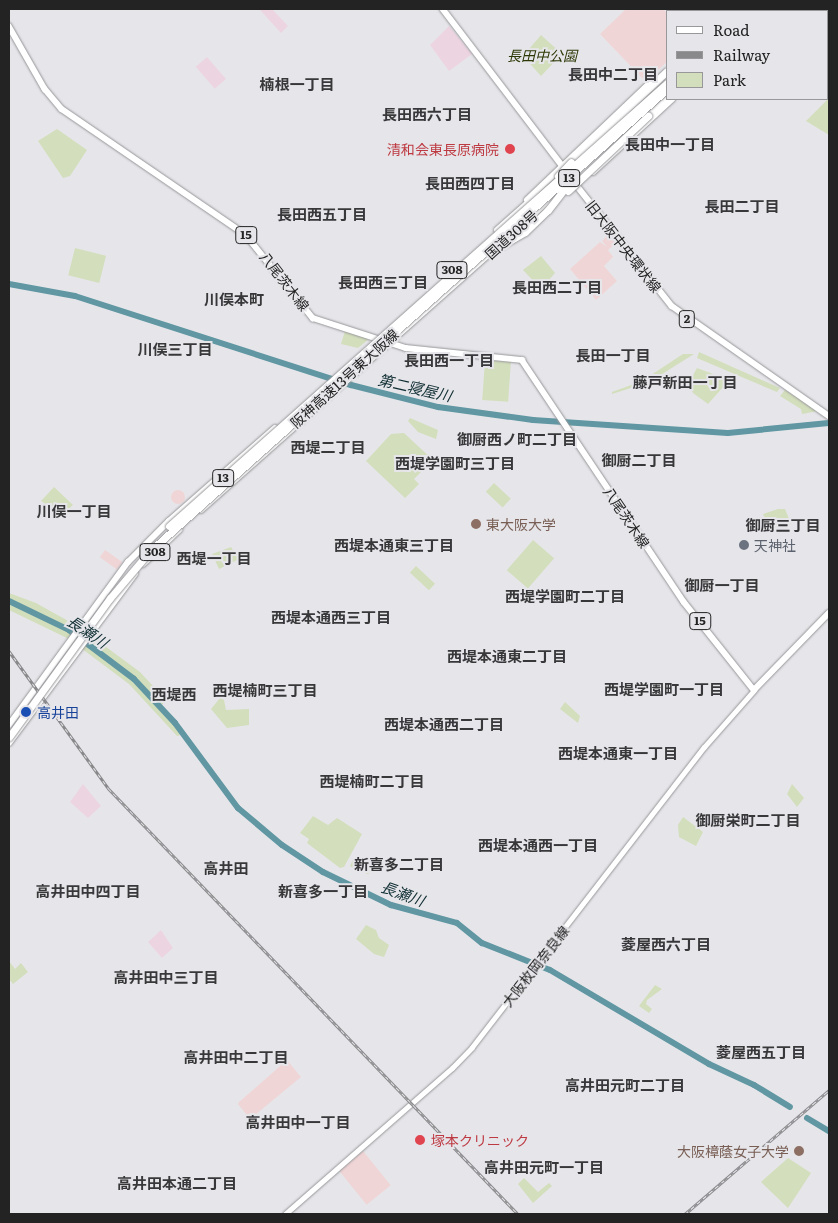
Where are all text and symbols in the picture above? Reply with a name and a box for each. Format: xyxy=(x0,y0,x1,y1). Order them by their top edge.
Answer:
legend xyxy=(666,10,828,100)
text: Road xyxy=(713,18,749,41)
text: Railway xyxy=(713,43,770,66)
park label: 長田中公園 xyxy=(507,47,577,63)
district label: 長田中二丁目 xyxy=(568,65,658,83)
text: Park xyxy=(713,68,746,91)
district label: 楠根一丁目 xyxy=(260,75,334,93)
district label: 長田西六丁目 xyxy=(382,105,472,123)
district label: 長田中一丁目 xyxy=(625,135,715,153)
place label: 清和会東長原病院 xyxy=(387,141,499,157)
marker: 清和会東長原病院 xyxy=(503,142,517,156)
road number: 13 xyxy=(558,168,580,188)
district label: 長田西四丁目 xyxy=(425,174,515,192)
street label: 旧大阪中央環状線 xyxy=(583,197,665,295)
district label: 長田二丁目 xyxy=(705,197,779,215)
district label: 長田西五丁目 xyxy=(277,205,367,223)
street label: 国道308号 xyxy=(481,206,541,262)
road number: 15 xyxy=(235,226,257,244)
street label: 八尾茨木線 xyxy=(257,248,313,314)
road number: 308 xyxy=(436,260,468,280)
district label: 長田西三丁目 xyxy=(338,273,428,291)
district label: 長田西二丁目 xyxy=(512,278,602,296)
district label: 川俣本町 xyxy=(204,290,264,308)
road number: 2 xyxy=(678,310,696,328)
street label: 阪神高速13号東大阪線 xyxy=(287,325,401,431)
district label: 川俣三丁目 xyxy=(138,340,212,358)
district label: 長田一丁目 xyxy=(576,346,650,364)
district label: 長田西一丁目 xyxy=(404,351,494,369)
water label: 第二寝屋川 xyxy=(376,370,454,404)
district label: 藤戸新田一丁目 xyxy=(633,373,737,391)
district label: 御厨西ノ町二丁目 xyxy=(457,430,577,448)
district label: 西堤二丁目 xyxy=(291,438,365,456)
district label: 御厨二丁目 xyxy=(602,451,676,469)
district label: 西堤学園町三丁目 xyxy=(395,454,515,472)
road number: 13 xyxy=(212,468,234,488)
street label: 八尾茨木線 xyxy=(600,483,654,551)
district label: 川俣一丁目 xyxy=(37,502,111,520)
place label: 東大阪大学 xyxy=(486,516,556,532)
district label: 御厨三丁目 xyxy=(746,516,820,534)
marker: 東大阪大学 xyxy=(470,518,482,530)
district label: 西堤本通東三丁目 xyxy=(334,536,454,554)
place label: 天神社 xyxy=(754,537,796,553)
marker: 天神社 xyxy=(738,539,750,551)
road number: 308 xyxy=(139,542,171,562)
district label: 西堤一丁目 xyxy=(177,549,251,567)
district label: 御厨一丁目 xyxy=(685,576,759,594)
district label: 西堤学園町二丁目 xyxy=(505,587,625,605)
district label: 西堤本通西三丁目 xyxy=(271,608,391,626)
water label: 長瀬川 xyxy=(64,611,112,651)
road number: 15 xyxy=(689,612,711,630)
district label: 西堤本通東二丁目 xyxy=(447,647,567,665)
district label: 西堤学園町一丁目 xyxy=(604,680,724,698)
district label: 西堤楠町三丁目 xyxy=(213,681,317,699)
district label: 西堤西 xyxy=(152,685,196,703)
place label: 高井田 xyxy=(37,704,79,720)
marker: 高井田 xyxy=(19,705,33,719)
district label: 西堤本通西二丁目 xyxy=(384,715,504,733)
district label: 西堤本通東一丁目 xyxy=(558,744,678,762)
district label: 西堤楠町二丁目 xyxy=(320,772,424,790)
district label: 御厨栄町二丁目 xyxy=(696,811,800,829)
district label: 西堤本通西一丁目 xyxy=(478,836,598,854)
district label: 新喜多二丁目 xyxy=(354,855,444,873)
district label: 高井田 xyxy=(204,859,248,877)
water label: 長瀬川 xyxy=(379,877,427,909)
district label: 高井田中四丁目 xyxy=(36,882,140,900)
district label: 新喜多一丁目 xyxy=(278,882,368,900)
street label: 大阪枚岡奈良線 xyxy=(498,922,572,1010)
district label: 菱屋西六丁目 xyxy=(621,935,711,953)
district label: 高井田中三丁目 xyxy=(114,968,218,986)
district label: 菱屋西五丁目 xyxy=(716,1043,806,1061)
district label: 高井田中二丁目 xyxy=(184,1048,288,1066)
district label: 高井田元町二丁目 xyxy=(565,1076,685,1094)
district label: 高井田中一丁目 xyxy=(246,1113,350,1131)
place label: 塚本クリニック xyxy=(431,1132,529,1148)
marker: 塚本クリニック xyxy=(413,1133,427,1147)
place label: 大阪樟蔭女子大学 xyxy=(677,1143,789,1159)
marker: 大阪樟蔭女子大学 xyxy=(793,1145,805,1157)
district label: 高井田元町一丁目 xyxy=(484,1158,604,1176)
district label: 高井田本通二丁目 xyxy=(117,1174,237,1192)

